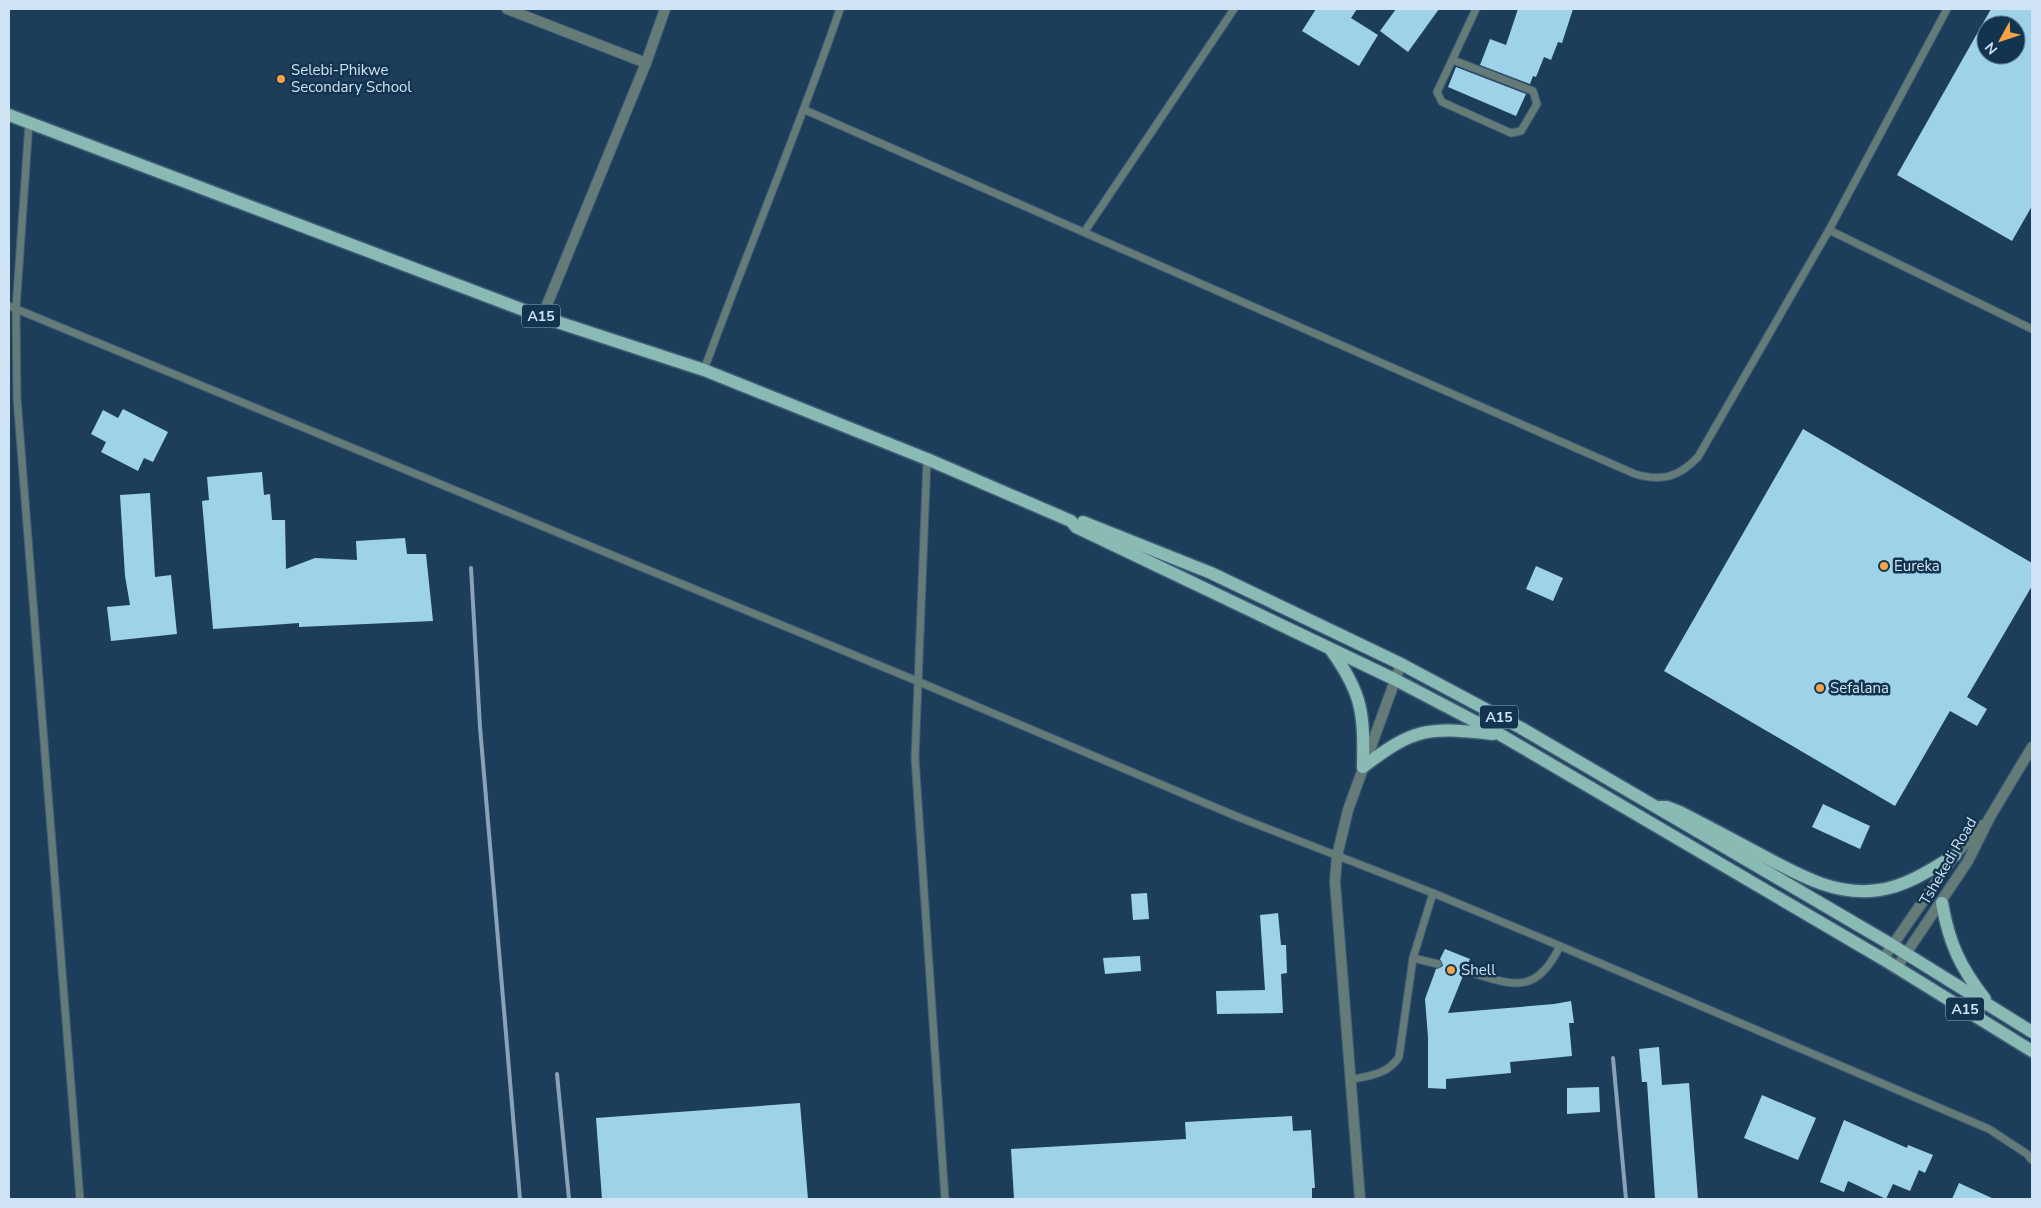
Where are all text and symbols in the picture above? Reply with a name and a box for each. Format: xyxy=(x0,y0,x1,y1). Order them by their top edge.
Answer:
north arrow xyxy=(1976,15,2026,65)
text: N xyxy=(1981,38,2002,58)
place label: Selebi-Phikwe Secondary School xyxy=(291,60,412,97)
marker: Selebi-Phikwe Secondary School xyxy=(275,73,287,85)
road number: A15 xyxy=(522,304,560,328)
place label: Eureka xyxy=(1894,556,1940,576)
marker: Eureka xyxy=(1878,560,1890,572)
place label: Sefalana xyxy=(1830,678,1889,698)
marker: Sefalana xyxy=(1814,682,1826,694)
road number: A15 xyxy=(1480,706,1518,729)
street label: Tshekedi Road xyxy=(1915,814,1981,908)
place label: Shell xyxy=(1461,960,1496,980)
marker: Shell xyxy=(1445,964,1457,976)
road number: A15 xyxy=(1946,998,1984,1021)

